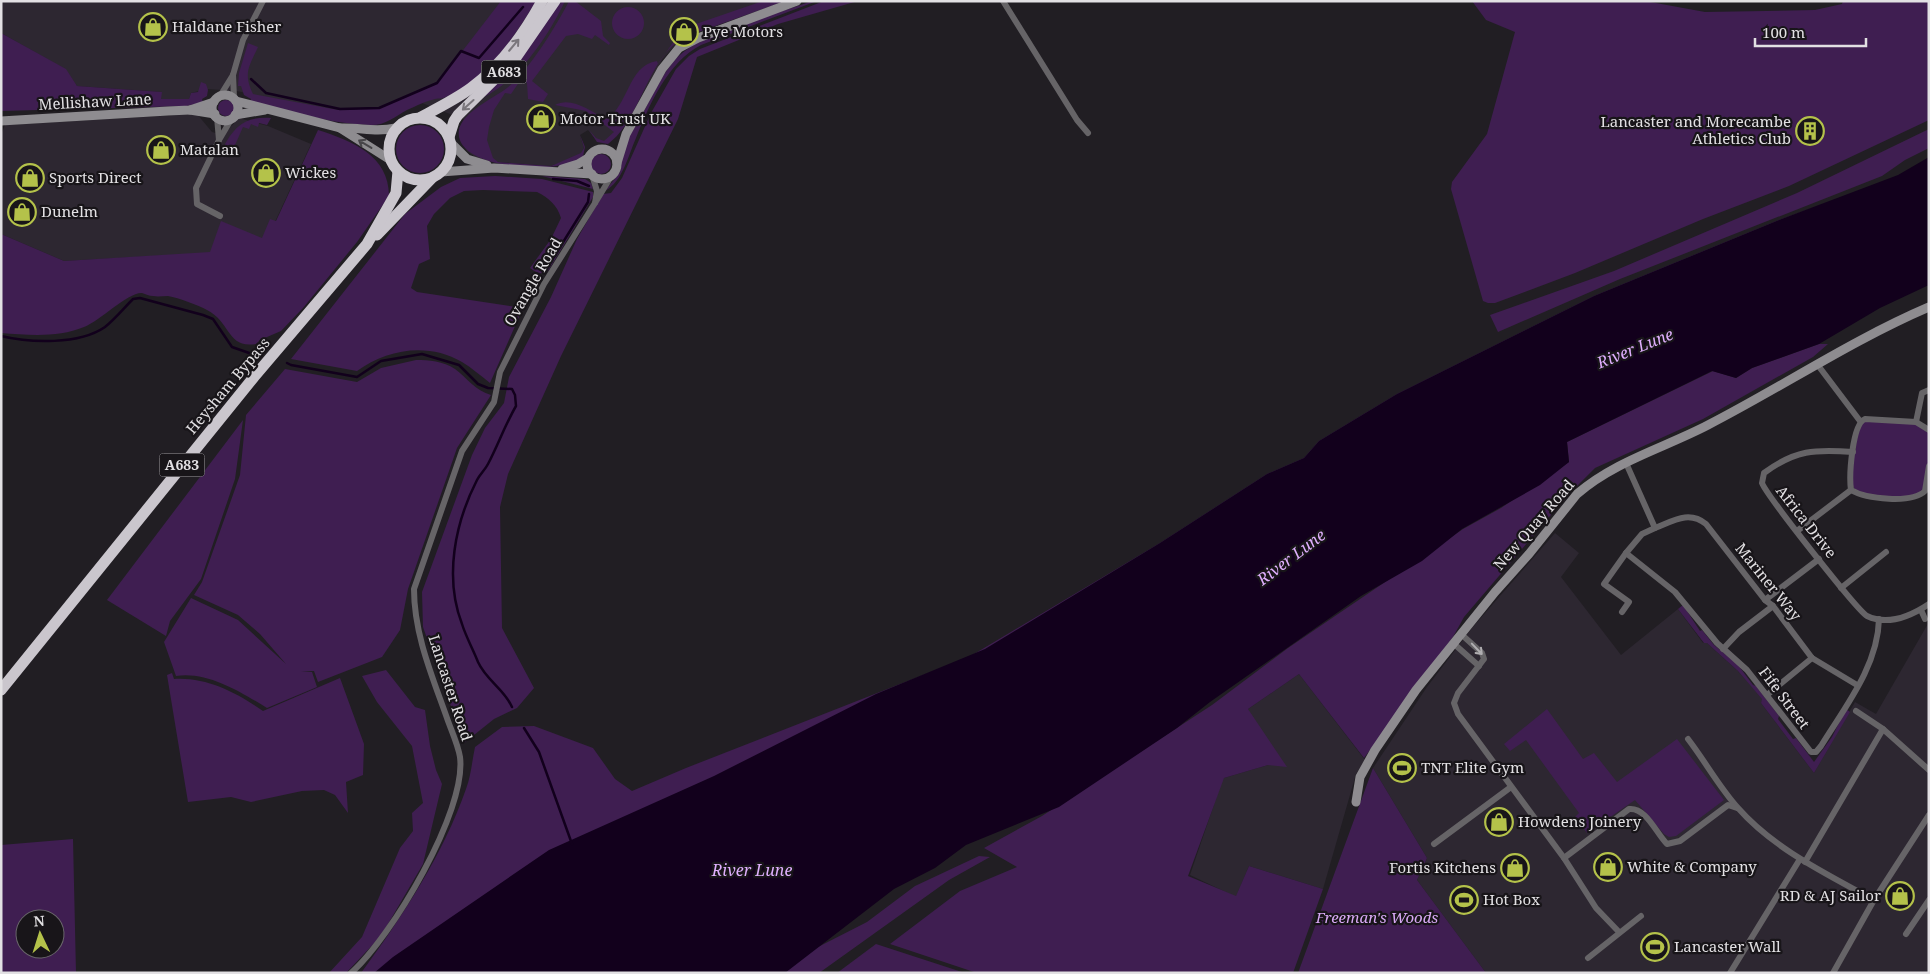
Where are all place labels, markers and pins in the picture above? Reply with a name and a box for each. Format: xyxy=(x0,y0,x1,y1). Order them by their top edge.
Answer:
shop icon: Haldane Fisher xyxy=(138,12,168,42)
place label: Haldane Fisher xyxy=(172,16,281,36)
shop icon: Pye Motors xyxy=(669,17,699,47)
place label: Pye Motors xyxy=(703,21,783,41)
shop icon: Motor Trust UK xyxy=(526,104,556,134)
place label: Motor Trust UK xyxy=(560,108,671,128)
place label: Lancaster and Morecambe Athletics Club xyxy=(1600,111,1791,148)
building icon: Lancaster and Morecambe Athletics Club xyxy=(1795,116,1825,146)
shop icon: Matalan xyxy=(146,135,176,165)
place label: Matalan xyxy=(180,139,239,159)
shop icon: Wickes xyxy=(251,158,281,188)
place label: Wickes xyxy=(285,162,336,182)
shop icon: Sports Direct xyxy=(15,163,45,193)
place label: Sports Direct xyxy=(49,167,142,187)
shop icon: Dunelm xyxy=(7,197,37,227)
place label: Dunelm xyxy=(41,201,98,221)
sports icon: TNT Elite Gym xyxy=(1387,753,1417,783)
place label: TNT Elite Gym xyxy=(1421,757,1524,777)
shop icon: Howdens Joinery xyxy=(1484,807,1514,837)
place label: Howdens Joinery xyxy=(1518,811,1642,831)
shop icon: White & Company xyxy=(1593,852,1623,882)
shop icon: Fortis Kitchens xyxy=(1500,853,1530,883)
place label: White & Company xyxy=(1627,856,1757,876)
place label: Fortis Kitchens xyxy=(1389,857,1496,877)
shop icon: RD & AJ Sailor xyxy=(1885,881,1915,911)
sports icon: Hot Box xyxy=(1449,885,1479,915)
place label: RD & AJ Sailor xyxy=(1780,885,1881,905)
place label: Hot Box xyxy=(1483,889,1540,909)
sports icon: Lancaster Wall xyxy=(1640,932,1670,962)
place label: Lancaster Wall xyxy=(1674,936,1781,956)

